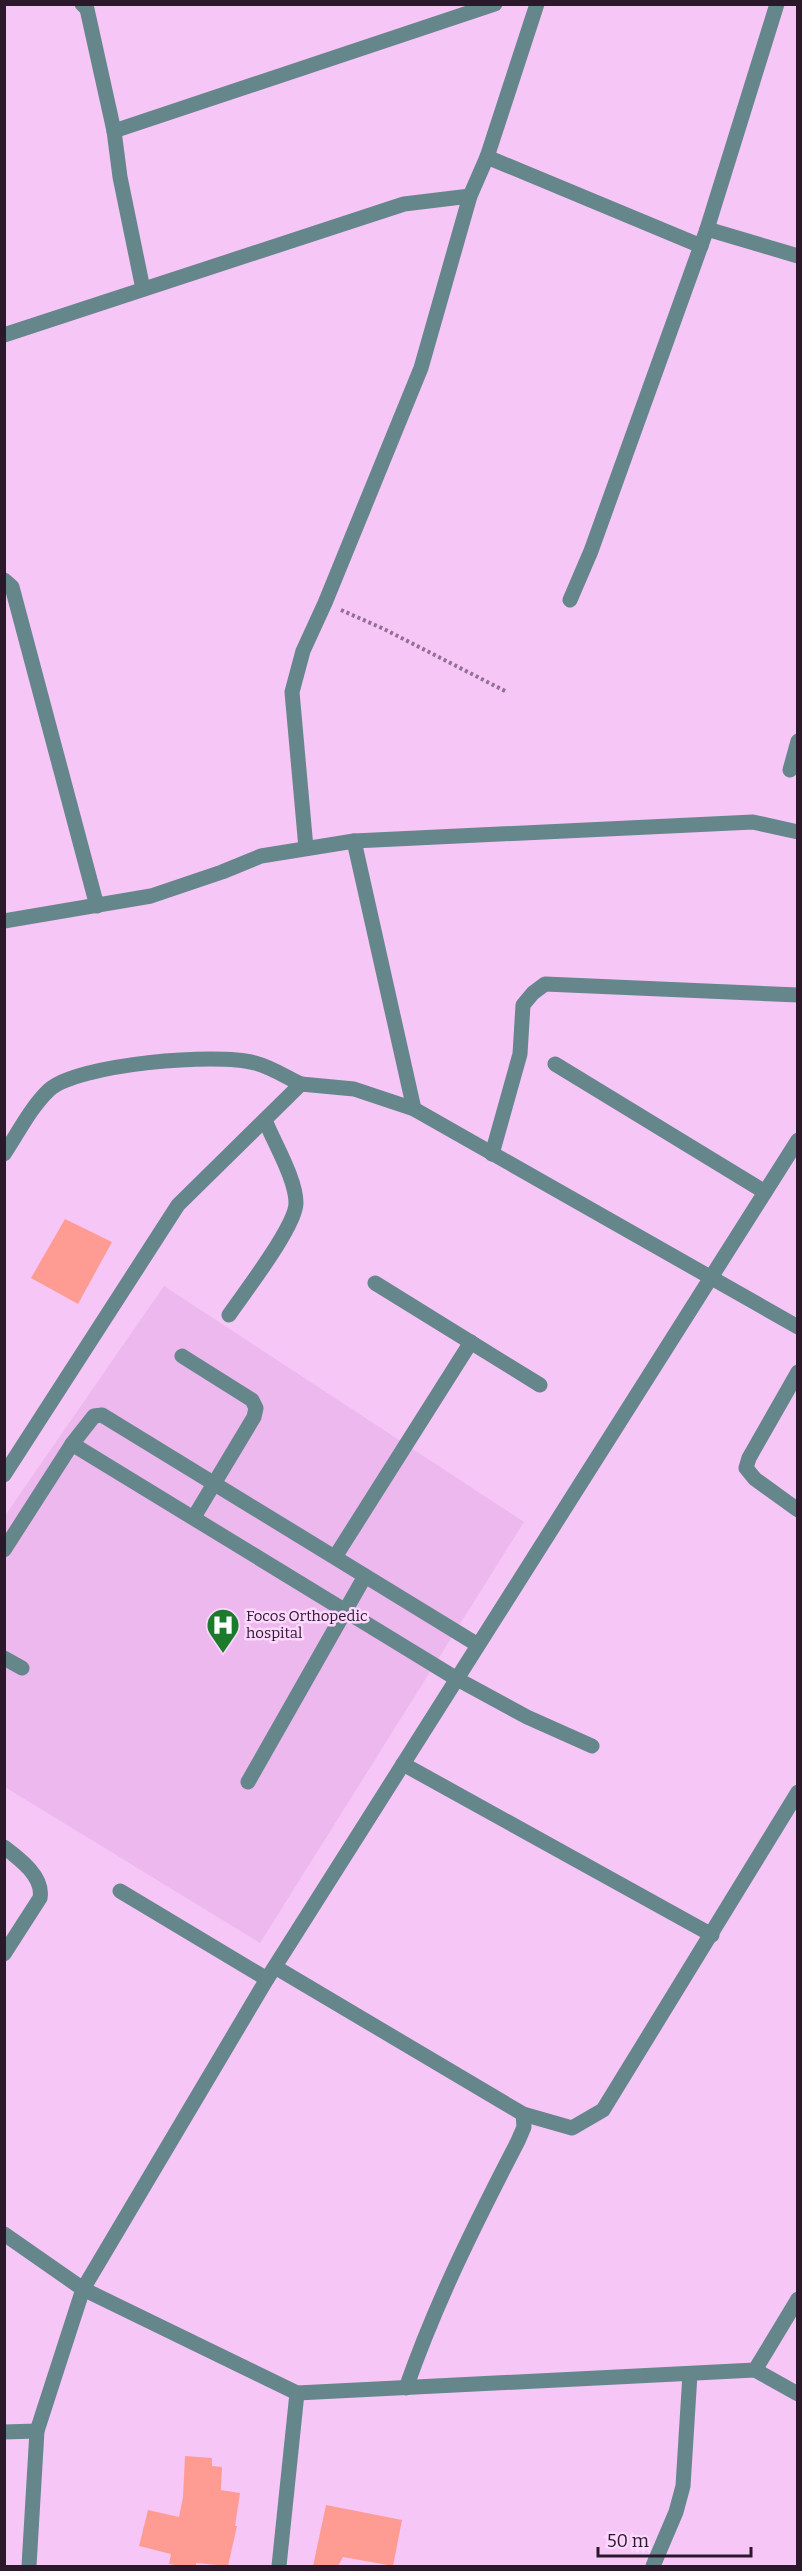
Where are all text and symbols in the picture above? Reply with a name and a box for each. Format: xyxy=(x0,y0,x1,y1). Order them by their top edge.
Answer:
hospital icon: Focos Orthopedic hospital xyxy=(205,1607,241,1654)
place label: Focos Orthopedic hospital xyxy=(246,1607,368,1642)
scale bar xyxy=(598,2520,751,2558)
text: 50 m xyxy=(607,2530,649,2552)

